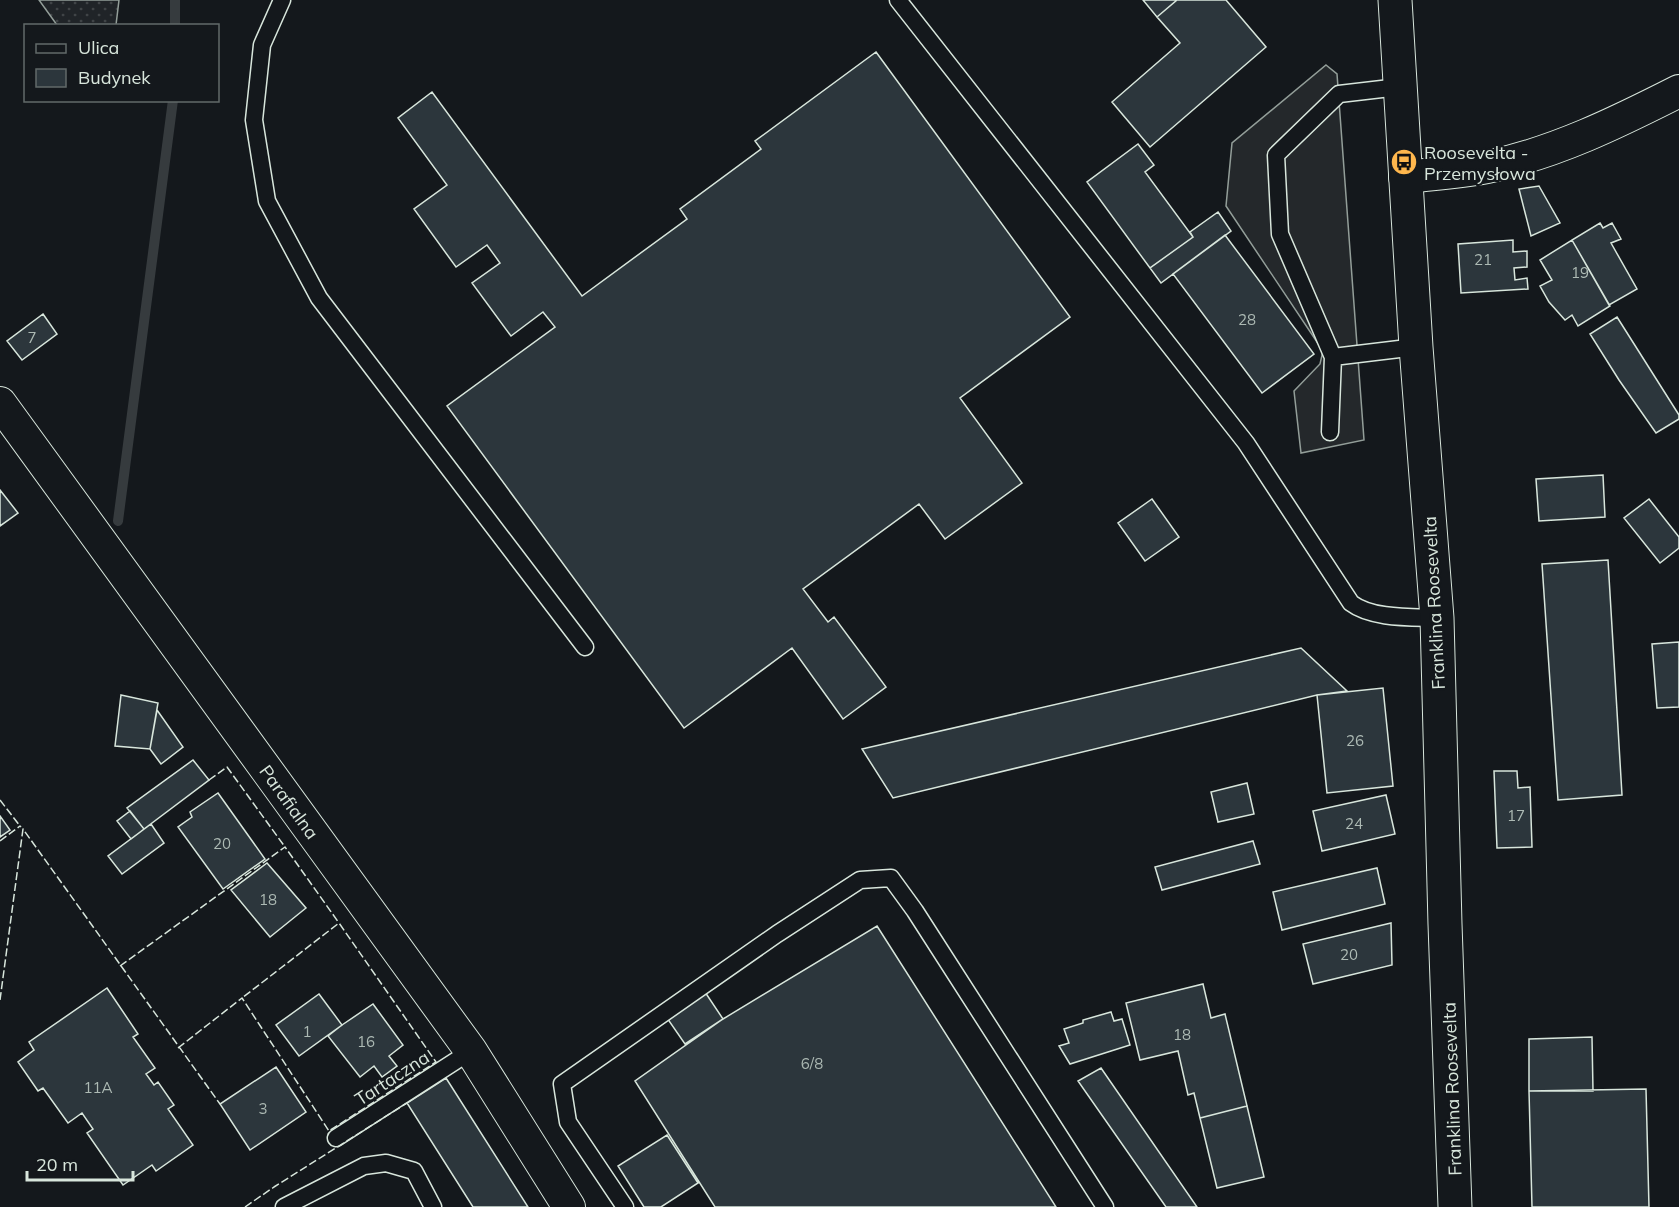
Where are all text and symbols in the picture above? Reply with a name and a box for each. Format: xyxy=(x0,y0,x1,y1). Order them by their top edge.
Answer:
legend xyxy=(24,24,219,102)
text: Ulica xyxy=(78,36,119,59)
text: Budynek xyxy=(78,66,151,89)
place label: Roosevelta - Przemysłowa xyxy=(1424,141,1536,185)
bus stop icon: Roosevelta - Przemysłowa xyxy=(1389,147,1419,177)
house number: 21 xyxy=(1474,250,1492,269)
house number: 19 xyxy=(1571,263,1589,282)
house number: 28 xyxy=(1238,310,1256,329)
house number: 7 xyxy=(27,328,37,347)
street label: Franklina Roosevelta xyxy=(1418,516,1450,690)
house number: 26 xyxy=(1346,731,1364,750)
street label: Parafialna xyxy=(254,760,324,844)
house number: 17 xyxy=(1507,806,1525,825)
house number: 24 xyxy=(1345,814,1363,833)
house number: 20 xyxy=(213,834,231,853)
house number: 18 xyxy=(259,890,277,909)
house number: 20 xyxy=(1340,945,1358,964)
street label: Franklina Roosevelta xyxy=(1437,1002,1467,1176)
house number: 1 xyxy=(302,1022,312,1041)
house number: 18 xyxy=(1173,1025,1191,1044)
house number: 16 xyxy=(357,1032,375,1051)
street label: Tartaczna xyxy=(351,1045,433,1111)
house number: 6/8 xyxy=(801,1054,823,1073)
house number: 11A xyxy=(83,1078,113,1097)
house number: 3 xyxy=(258,1099,268,1118)
scale bar xyxy=(27,1144,134,1182)
text: 20 m xyxy=(36,1153,78,1176)

